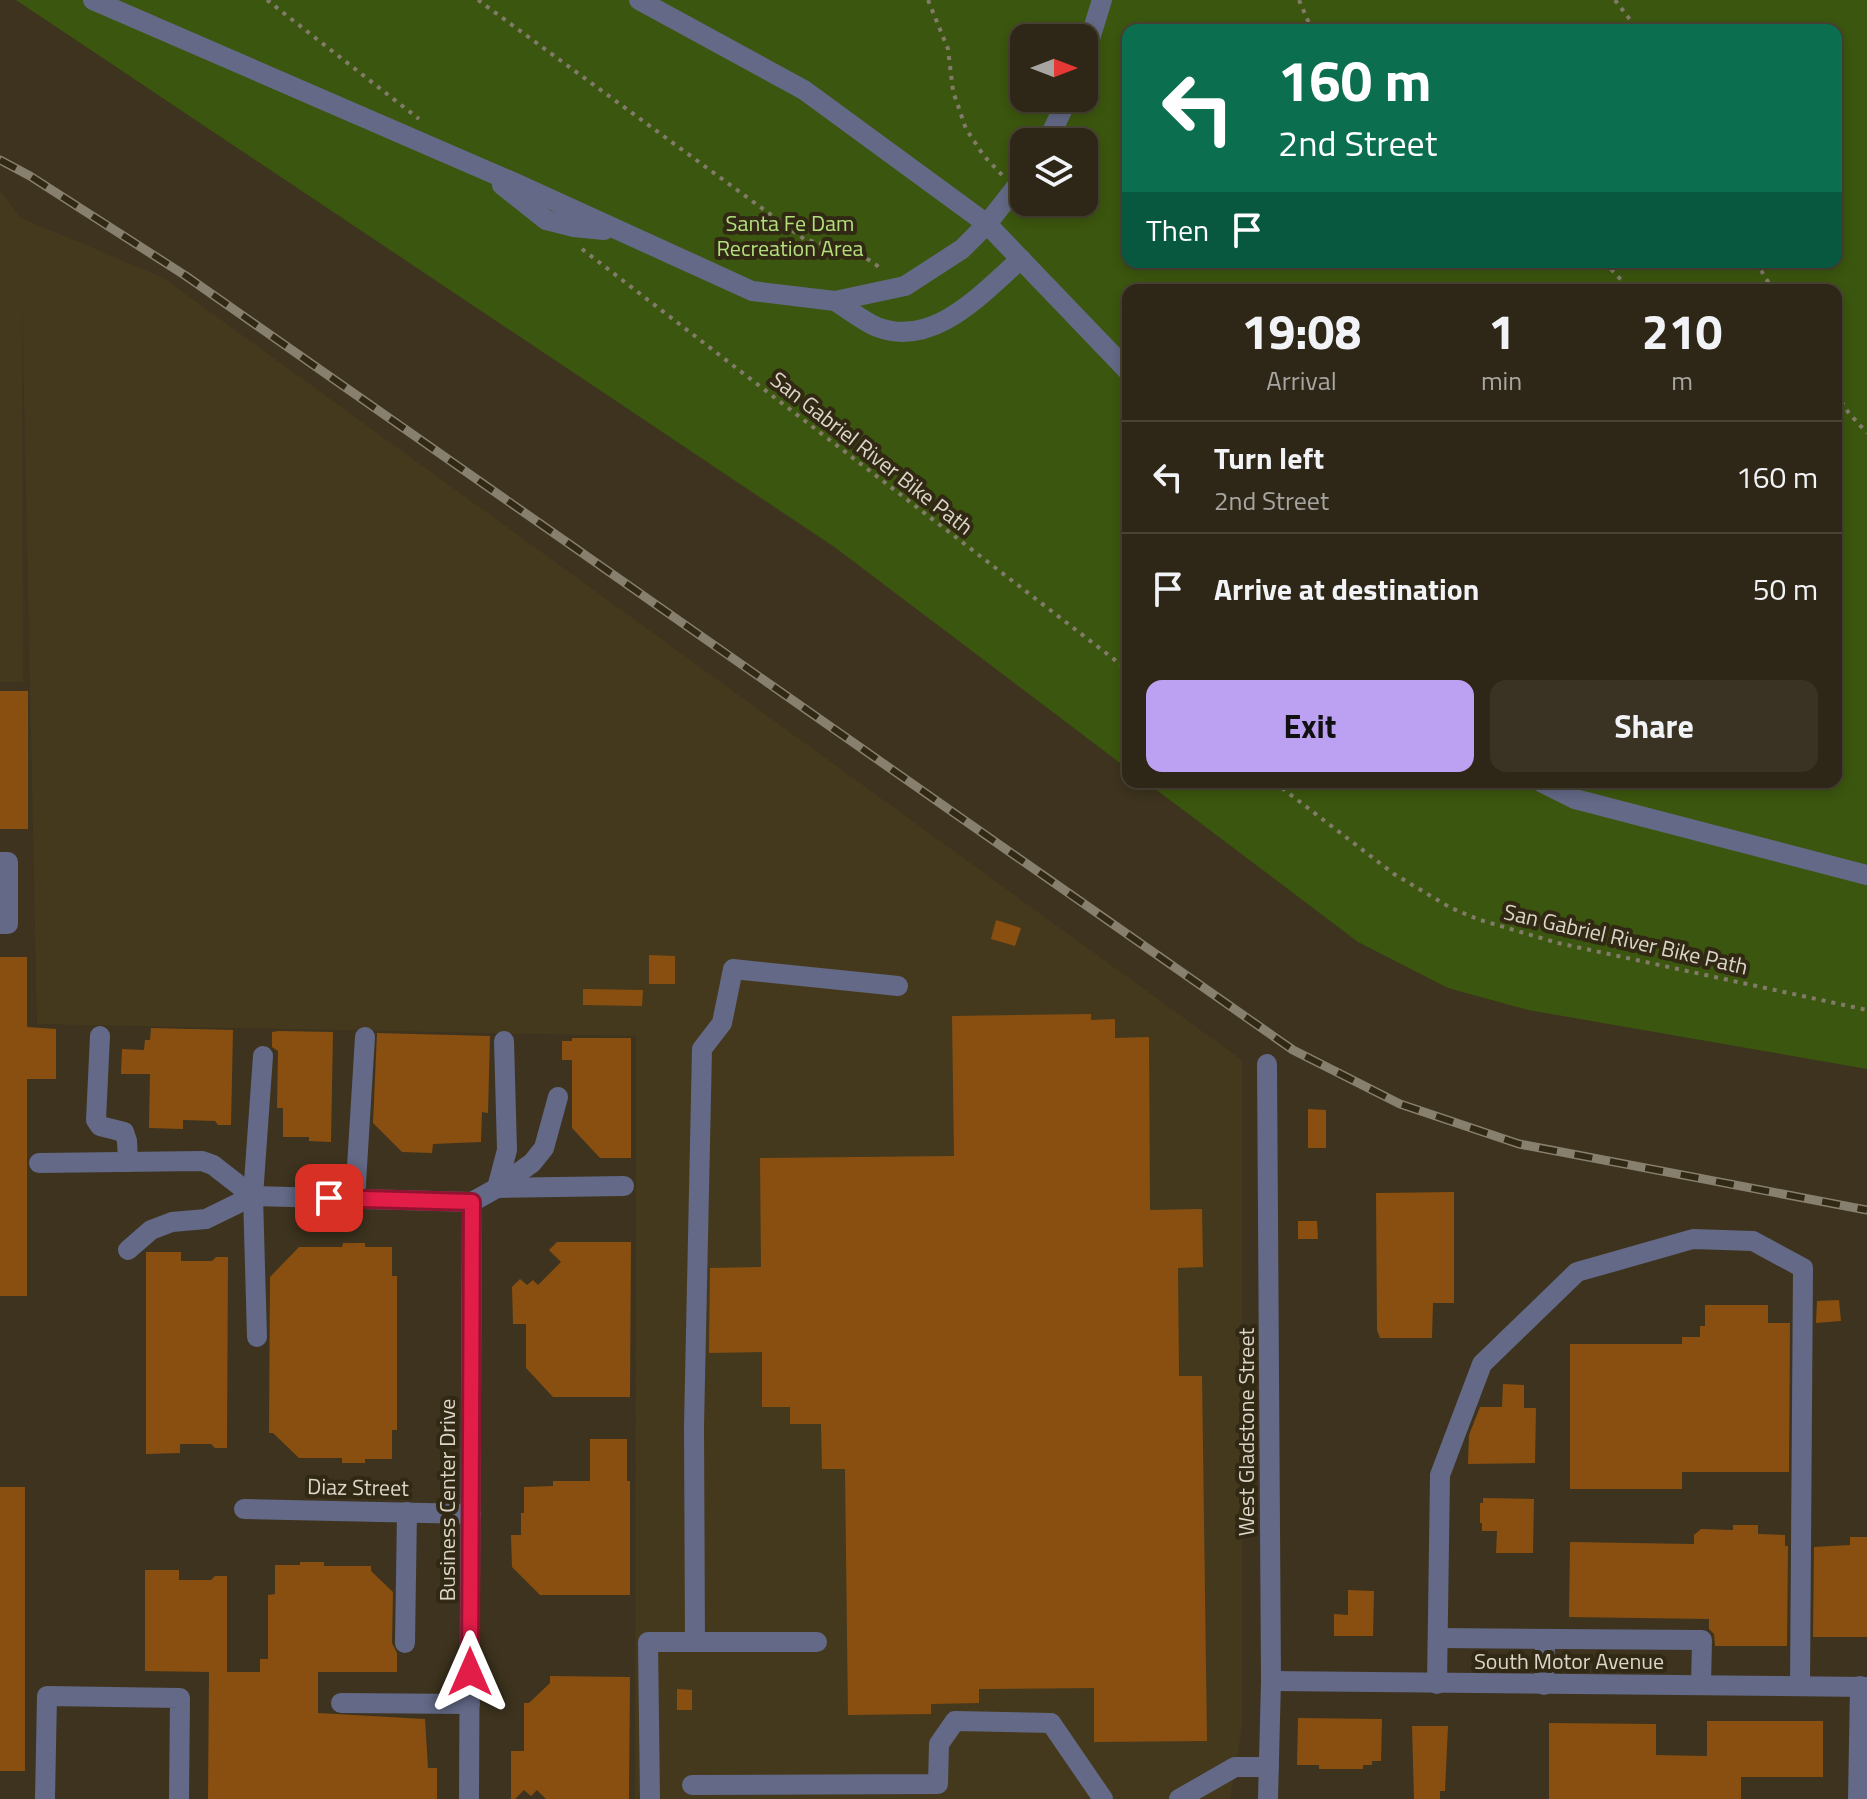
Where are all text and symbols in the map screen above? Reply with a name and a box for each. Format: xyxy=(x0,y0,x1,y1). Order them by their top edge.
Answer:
north arrow xyxy=(1010,24,1098,112)
map controls xyxy=(1010,24,1098,216)
text: 160 m xyxy=(1278,38,1431,123)
icon: left xyxy=(1146,56,1250,160)
text: 2nd Street xyxy=(1278,115,1437,170)
button: layers xyxy=(1010,128,1098,216)
park label: Santa Fe Dam Recreation Area xyxy=(716,206,864,265)
text: Then xyxy=(1146,207,1209,253)
icon: arrive xyxy=(1225,208,1269,252)
text: 19:08 xyxy=(1242,295,1361,368)
text: 1 xyxy=(1488,295,1515,368)
text: 210 xyxy=(1642,295,1722,368)
text: Arrival xyxy=(1266,361,1337,400)
text: min xyxy=(1481,361,1522,400)
text: m xyxy=(1671,361,1693,400)
street label: San Gabriel River Bike Path xyxy=(763,363,981,543)
text: Turn left xyxy=(1214,435,1324,481)
text: 160 m xyxy=(1736,454,1818,500)
icon: left xyxy=(1146,455,1190,499)
text: 2nd Street xyxy=(1214,481,1329,520)
text: Arrive at destination xyxy=(1214,566,1479,612)
text: 50 m xyxy=(1753,566,1818,612)
icon: arrive xyxy=(1146,567,1190,611)
button: Exit xyxy=(1146,680,1474,772)
button: Share xyxy=(1490,680,1818,772)
street label: San Gabriel River Bike Path xyxy=(1501,894,1751,984)
pin xyxy=(295,1164,363,1232)
icon: arrive xyxy=(307,1176,351,1220)
street label: West Gladstone Street xyxy=(1229,1328,1263,1536)
street label: Business Center Drive xyxy=(430,1399,464,1601)
street label: Diaz Street xyxy=(307,1469,409,1505)
position arrow xyxy=(428,1630,512,1714)
street label: South Motor Avenue xyxy=(1474,1644,1664,1678)

